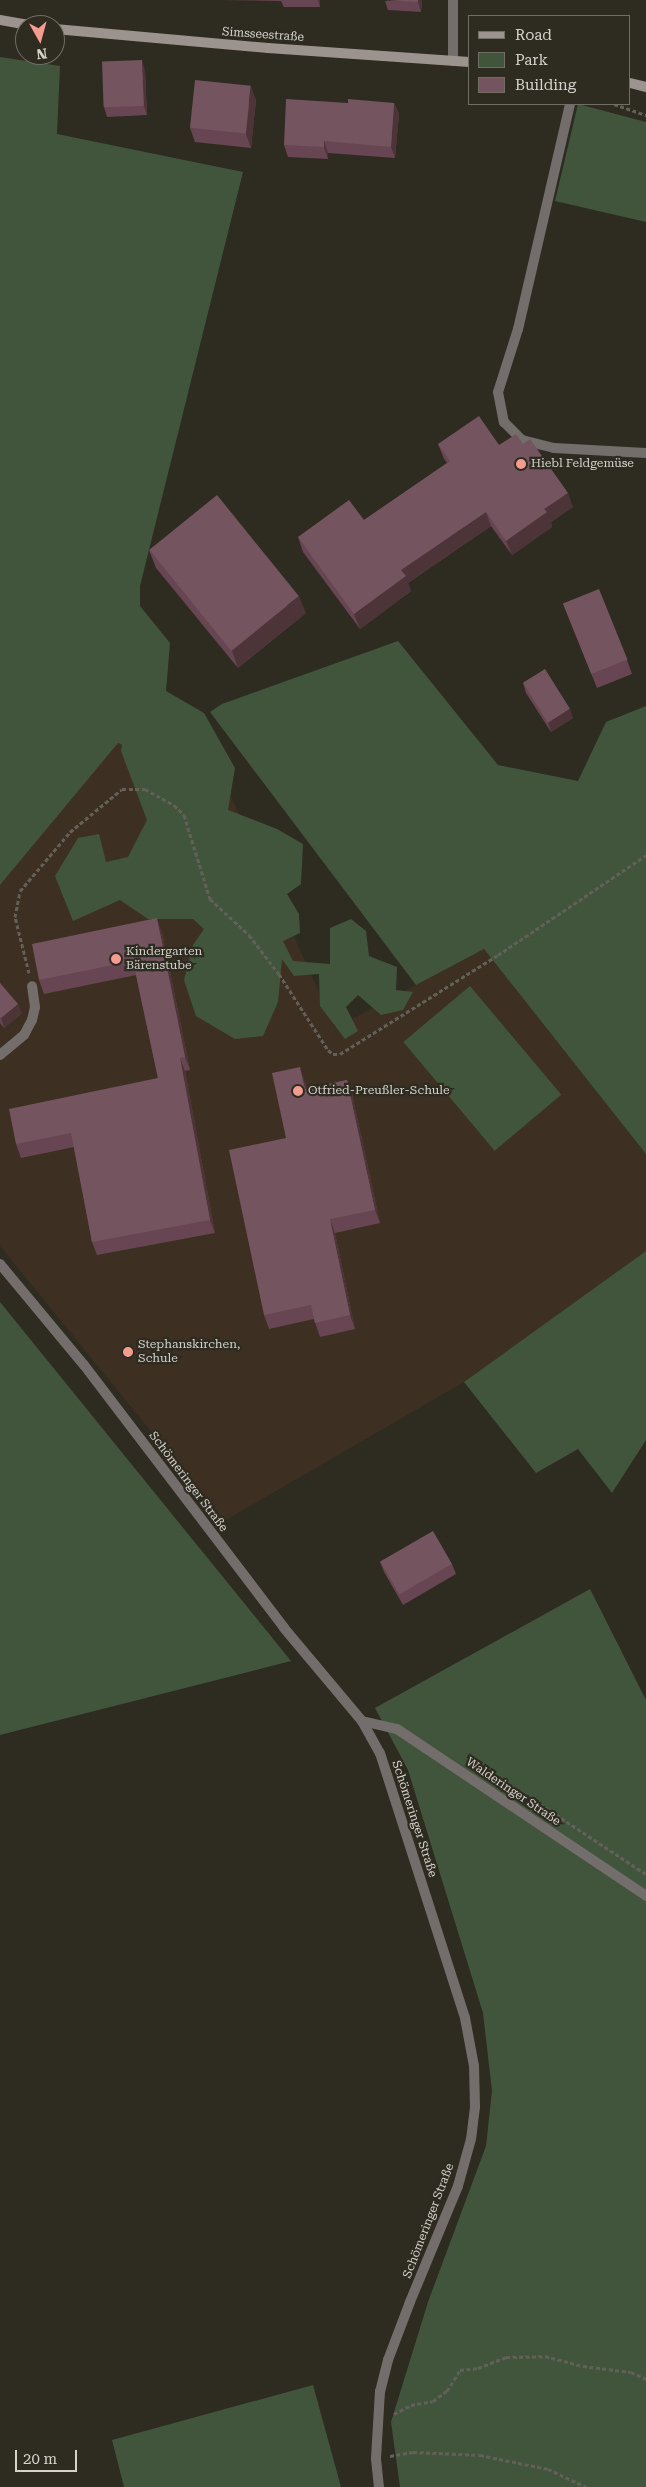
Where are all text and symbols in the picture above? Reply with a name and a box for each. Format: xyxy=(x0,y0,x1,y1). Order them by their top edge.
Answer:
north arrow xyxy=(15,15,65,65)
legend xyxy=(468,15,631,105)
street label: Simsseestraße xyxy=(221,25,305,45)
text: Road xyxy=(515,26,552,44)
text: N xyxy=(35,45,48,62)
text: Park xyxy=(515,51,548,69)
text: Building xyxy=(515,76,576,94)
place label: Hiebl Feldgemüse xyxy=(531,457,634,471)
marker: Hiebl Feldgemüse xyxy=(515,458,527,470)
place label: Kindergarten Bärenstube xyxy=(126,945,202,973)
marker: Kindergarten Bärenstube xyxy=(110,953,122,965)
place label: Otfried-Preußler-Schule xyxy=(308,1084,450,1098)
marker: Otfried-Preußler-Schule xyxy=(292,1085,304,1097)
place label: Stephanskirchen, Schule xyxy=(138,1338,240,1366)
marker: Stephanskirchen, Schule xyxy=(122,1346,134,1358)
street label: Schömeringer Straße xyxy=(146,1429,230,1535)
street label: Walderinger Straße xyxy=(463,1755,563,1829)
street label: Schömeringer Straße xyxy=(388,1759,440,1879)
street label: Schömeringer Straße xyxy=(400,2162,458,2280)
scale bar xyxy=(18,2440,80,2472)
text: 20 m xyxy=(23,2450,57,2468)

